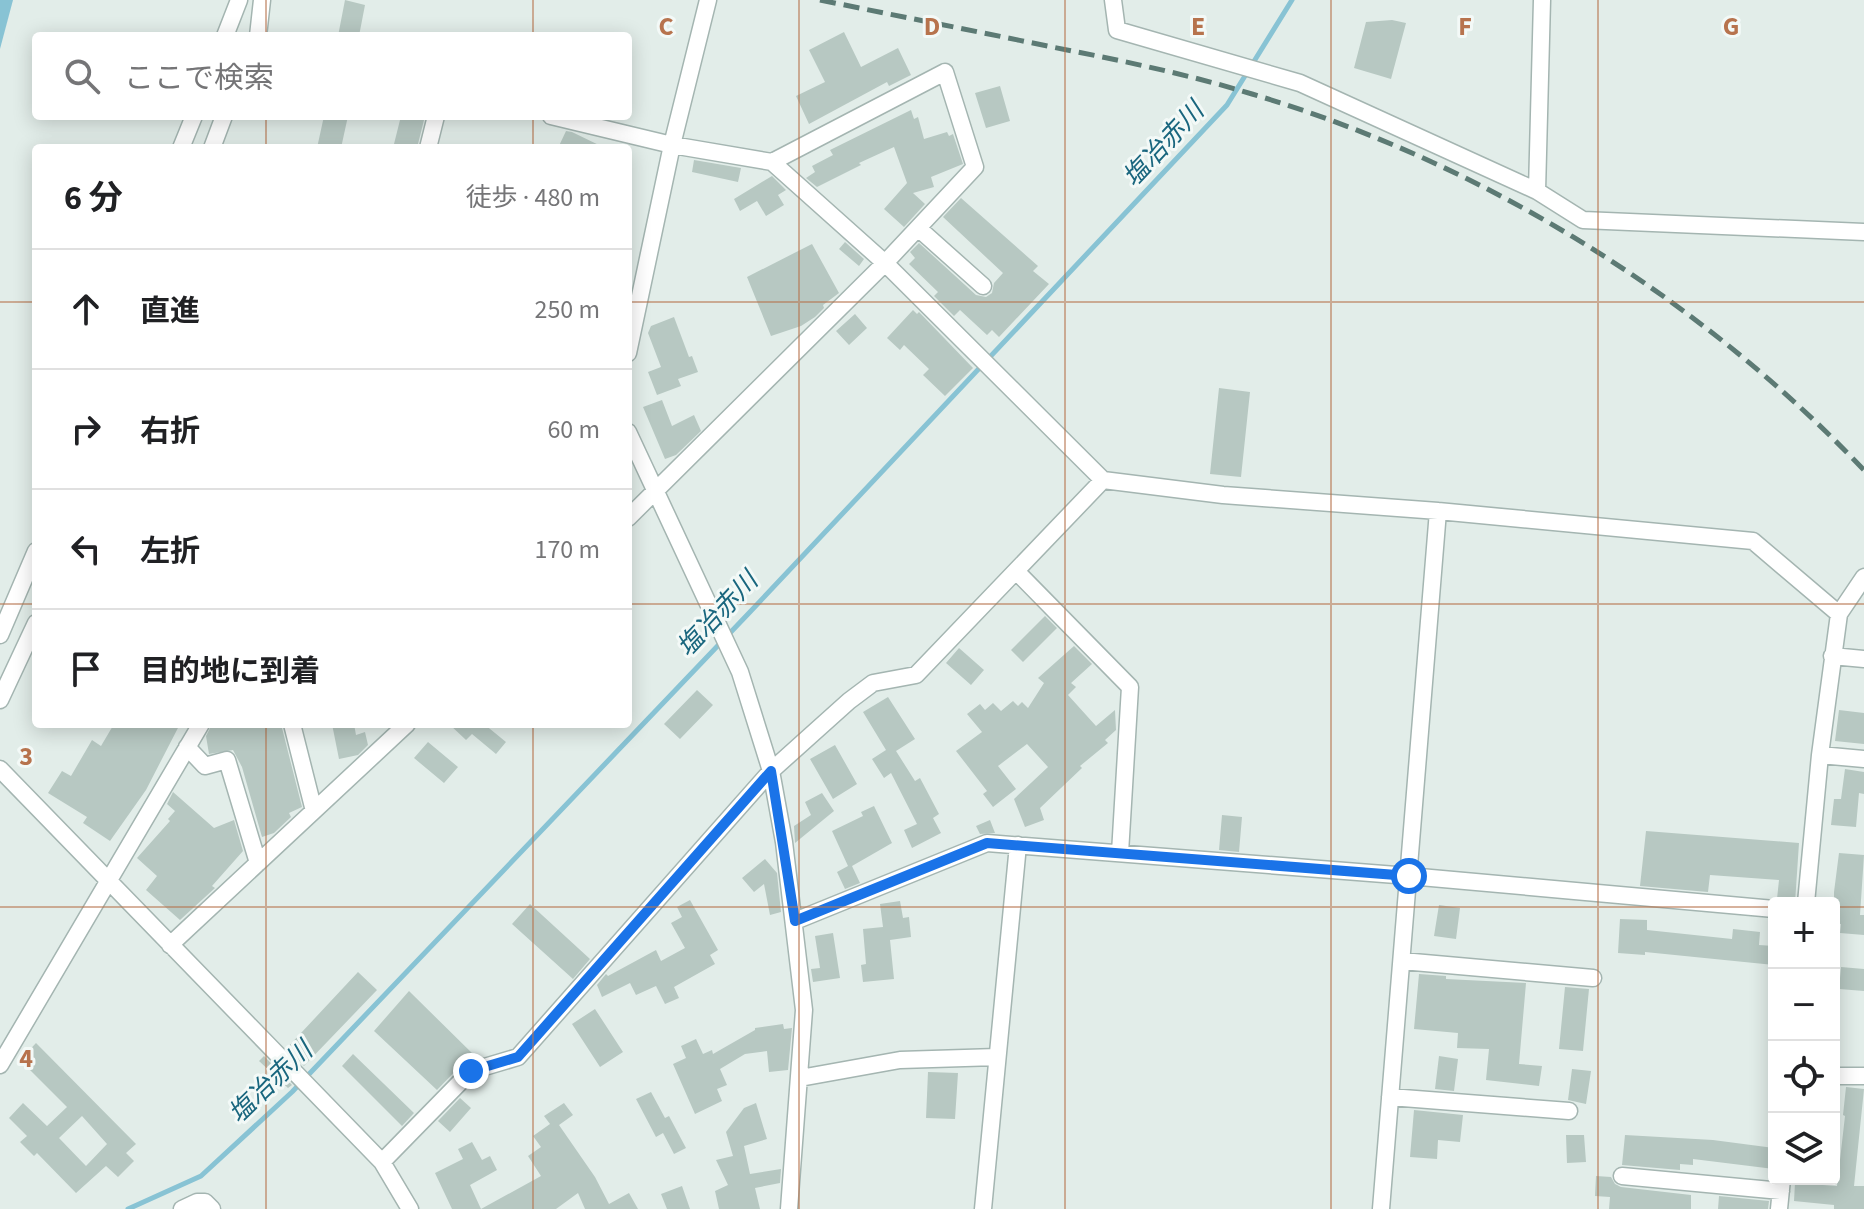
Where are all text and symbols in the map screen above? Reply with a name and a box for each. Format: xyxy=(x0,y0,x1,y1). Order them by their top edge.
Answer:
text: C xyxy=(658,8,674,45)
text: D xyxy=(924,8,940,45)
text: E xyxy=(1191,8,1205,45)
text: F xyxy=(1458,8,1472,45)
text: G xyxy=(1723,8,1739,45)
search box xyxy=(32,32,632,120)
icon: search xyxy=(60,54,104,98)
text: ここで検索 xyxy=(124,57,274,100)
water label: 塩冶赤川 xyxy=(1114,92,1214,195)
text: 6 分 xyxy=(64,174,123,223)
text: 徒歩 · 480 m xyxy=(466,179,600,216)
icon: ahead xyxy=(64,287,108,331)
text: 直進 xyxy=(140,290,200,333)
text: 250 m xyxy=(534,291,600,328)
icon: right xyxy=(64,407,108,451)
text: 右折 xyxy=(140,410,200,453)
text: 60 m xyxy=(547,411,600,448)
icon: left xyxy=(64,527,108,571)
text: 左折 xyxy=(140,530,200,573)
text: 170 m xyxy=(534,531,600,568)
water label: 塩冶赤川 xyxy=(668,562,768,665)
icon: arrive xyxy=(64,647,108,691)
text: 目的地に到着 xyxy=(140,650,320,693)
text: 3 xyxy=(19,738,33,775)
route start xyxy=(1391,858,1427,894)
map controls xyxy=(1768,897,1840,1185)
button: + xyxy=(1768,897,1840,969)
button: − xyxy=(1768,969,1840,1041)
water label: 塩冶赤川 xyxy=(220,1031,323,1132)
text: 4 xyxy=(19,1040,33,1077)
button: locate xyxy=(1768,1041,1840,1113)
route end xyxy=(453,1053,489,1089)
button: layers xyxy=(1768,1113,1840,1185)

